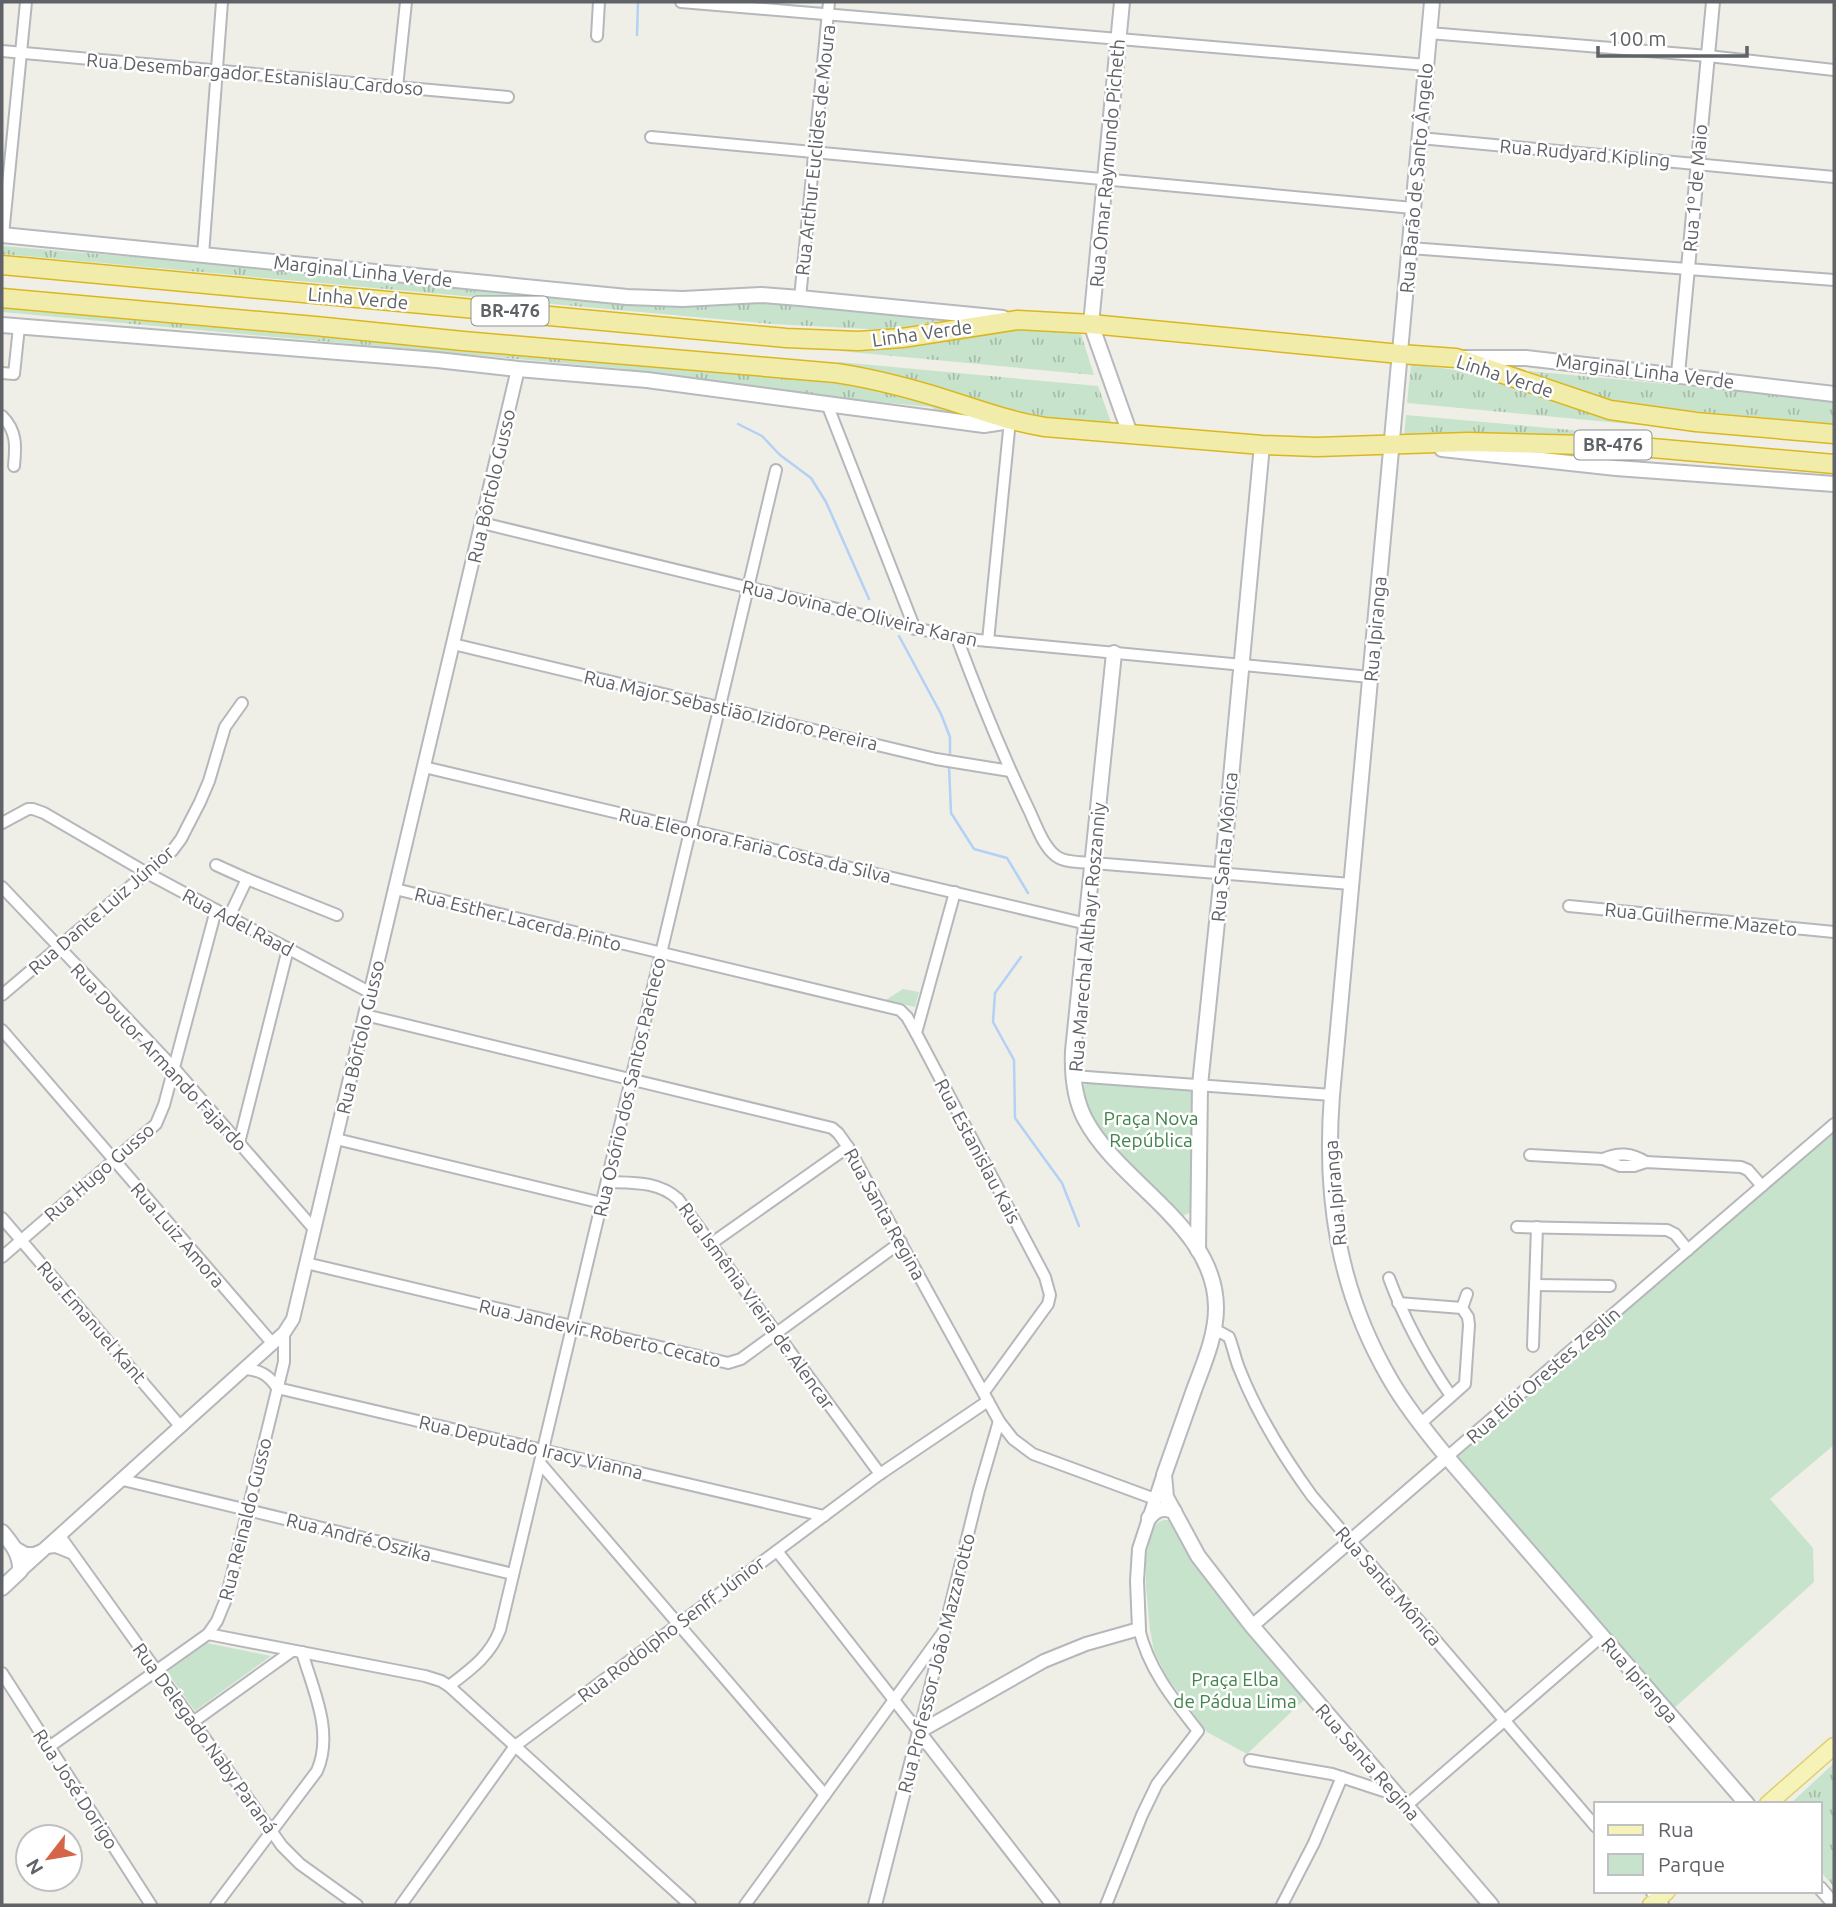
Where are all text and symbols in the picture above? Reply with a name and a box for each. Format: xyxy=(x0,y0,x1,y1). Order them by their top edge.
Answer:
scale bar xyxy=(1598,14,1747,58)
street label: Rua Arthur Euclides de Moura xyxy=(791,23,839,277)
text: 100 m xyxy=(1608,26,1666,50)
street label: Rua Omar Raymundo Picheth xyxy=(1085,38,1129,288)
street label: Rua Desembargador Estanislau Cardoso xyxy=(85,48,425,100)
street label: Rua Barão de Santo Ângelo xyxy=(1395,62,1437,294)
street label: Rua 1º de Maio xyxy=(1678,123,1712,253)
street label: Rua Rudyard Kipling xyxy=(1499,135,1671,171)
street label: Marginal Linha Verde xyxy=(272,251,454,291)
street label: Linha Verde xyxy=(307,283,409,313)
road number: BR-476 xyxy=(472,296,548,326)
street label: Linha Verde xyxy=(871,315,973,351)
street label: Marginal Linha Verde xyxy=(1554,349,1736,393)
street label: Linha Verde xyxy=(1454,350,1556,402)
street label: Rua Bôrtolo Gusso xyxy=(463,407,519,565)
road number: BR-476 xyxy=(1574,430,1652,460)
street label: Rua Jovina de Oliveira Karan xyxy=(740,575,980,651)
street label: Rua Ipiranga xyxy=(1359,575,1391,683)
street label: Rua Major Sebastião Izidoro Pereira xyxy=(582,665,880,755)
street label: Rua Santa Mônica xyxy=(1206,771,1242,923)
street label: Rua Marechal Althayr Roszanniy xyxy=(1064,801,1110,1073)
street label: Rua Eleonora Faria Costa da Silva xyxy=(617,803,893,887)
street label: Rua Dante Luiz Júnior xyxy=(24,841,178,979)
street label: Rua Esther Lacerda Pinto xyxy=(412,883,624,955)
street label: Rua Adel Raad xyxy=(179,884,297,960)
street label: Rua Guilherme Mazeto xyxy=(1604,898,1798,940)
street label: Rua Osório dos Santos Pacheco xyxy=(588,955,670,1219)
street label: Rua Bôrtolo Gusso xyxy=(332,958,388,1116)
street label: Rua Doutor Armando Fajardo xyxy=(66,959,252,1155)
street label: Rua Estanislau Kais xyxy=(931,1075,1025,1227)
park label: Praça Nova República xyxy=(1104,1107,1198,1151)
street label: Rua Hugo Gusso xyxy=(40,1118,158,1226)
street label: Rua Ipiranga xyxy=(1319,1139,1351,1247)
street label: Rua Santa Regina xyxy=(840,1144,930,1284)
street label: Rua Luiz Amora xyxy=(126,1178,230,1292)
street label: Rua Ismênia Vieira de Alencar xyxy=(674,1198,840,1414)
street label: Rua Emanuel Kant xyxy=(33,1256,151,1388)
street label: Rua Jandevir Roberto Cecato xyxy=(477,1294,723,1372)
street label: Rua Elói Orestes Zeglin xyxy=(1462,1302,1624,1448)
street label: Rua Deputado Iracy Vianna xyxy=(417,1410,645,1484)
street label: Rua Reinaldo Gusso xyxy=(214,1435,276,1603)
street label: Rua André Oszika xyxy=(284,1508,434,1566)
street label: Rua Santa Mônica xyxy=(1331,1522,1447,1650)
street label: Rua Professor João Mazzarotto xyxy=(893,1531,979,1795)
street label: Rua Rodolpho Senff Júnior xyxy=(573,1551,769,1707)
street label: Rua Ipiranga xyxy=(1597,1633,1683,1727)
street label: Rua Delegado Naby Paraná xyxy=(129,1639,281,1837)
park label: Praça Elba de Pádua Lima xyxy=(1173,1668,1297,1712)
street label: Rua Santa Regina xyxy=(1311,1699,1425,1825)
street label: Rua José Dorigo xyxy=(29,1725,123,1853)
legend xyxy=(1594,1802,1822,1893)
text: Rua xyxy=(1658,1817,1694,1841)
north arrow xyxy=(14,1823,84,1893)
text: Parque xyxy=(1658,1852,1725,1876)
text: N xyxy=(21,1855,48,1879)

